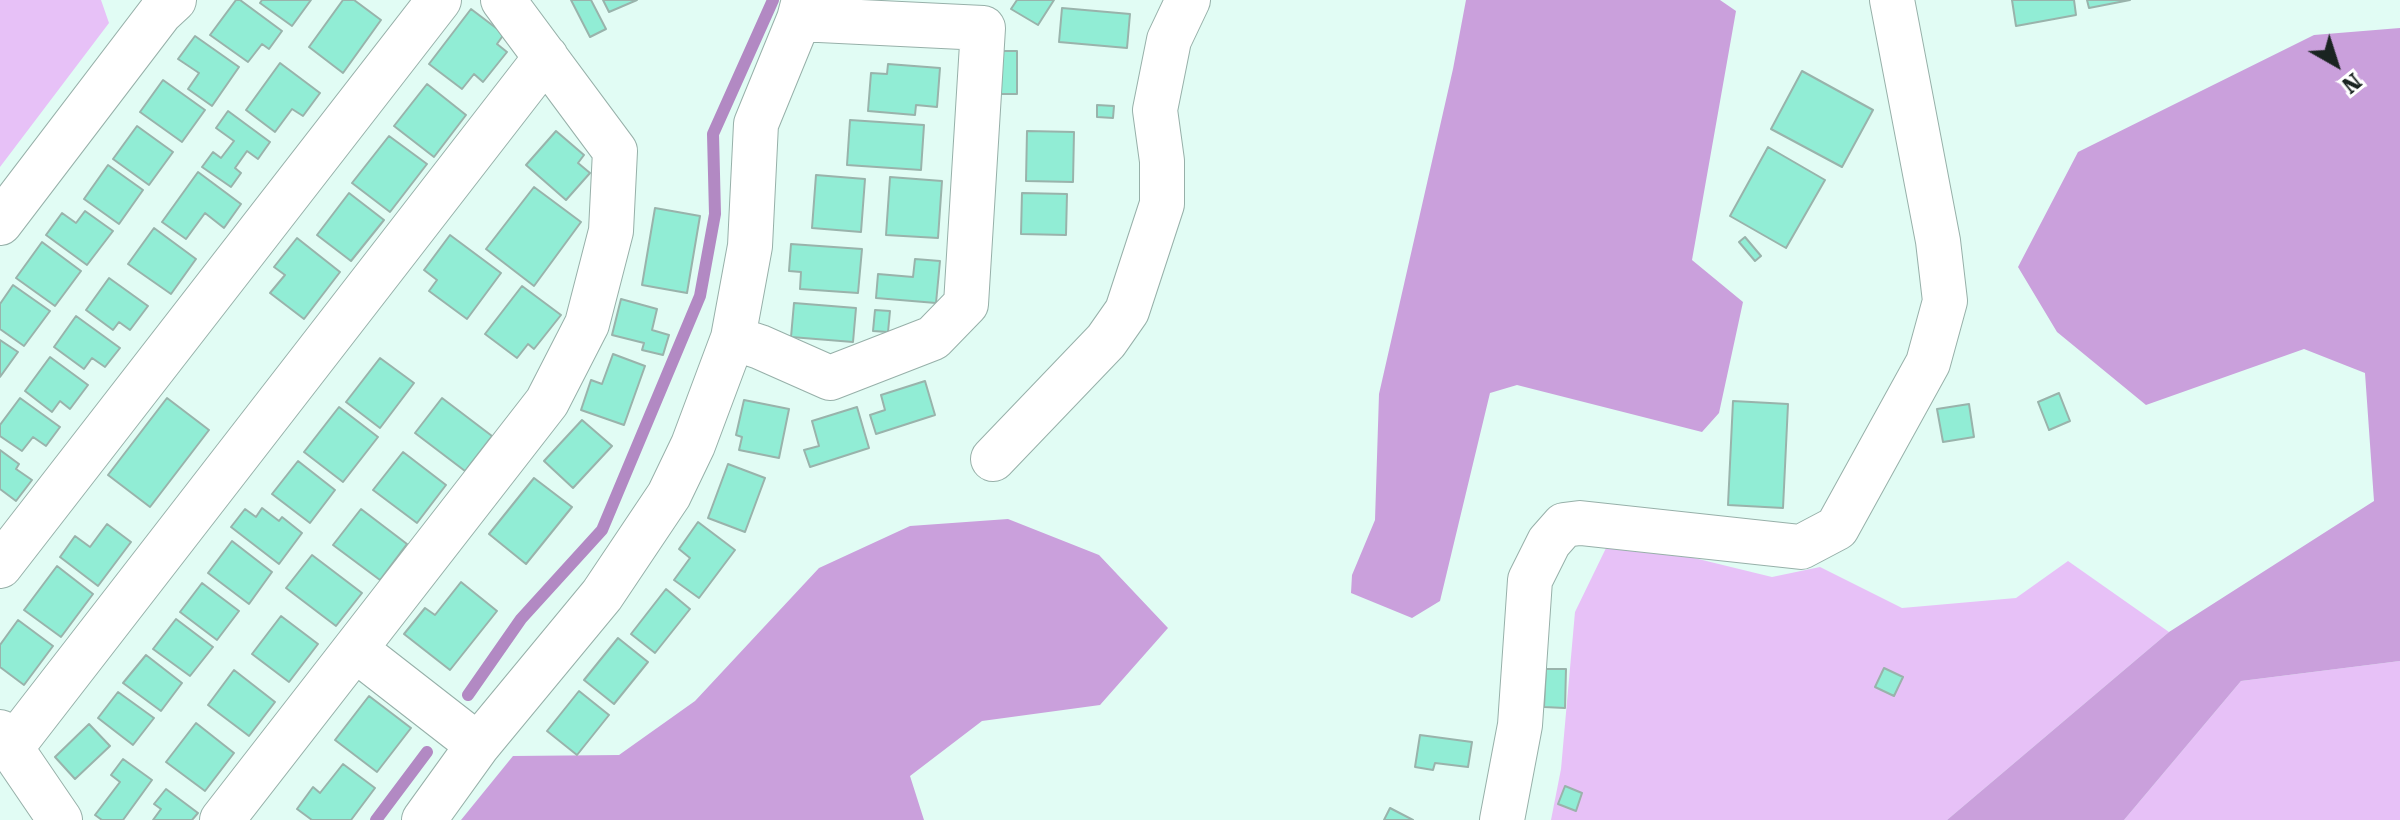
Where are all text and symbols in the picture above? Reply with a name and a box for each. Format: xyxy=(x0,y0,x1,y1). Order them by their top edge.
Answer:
north arrow xyxy=(2296,24,2376,104)
text: N xyxy=(2337,68,2366,98)

